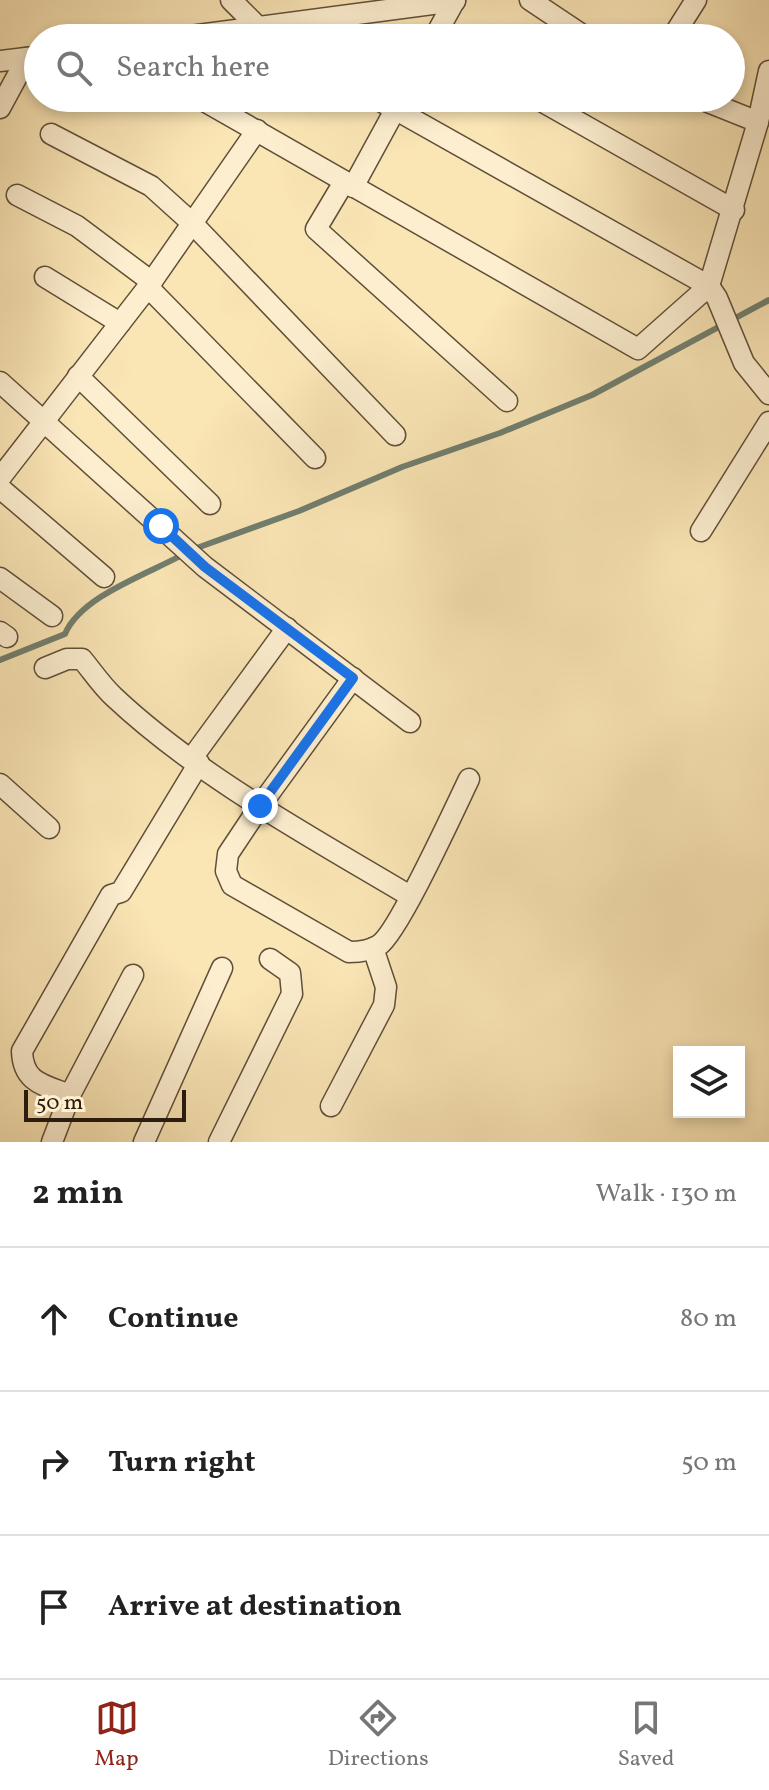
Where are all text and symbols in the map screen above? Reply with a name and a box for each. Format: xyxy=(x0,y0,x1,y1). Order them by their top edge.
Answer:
search box xyxy=(24,24,745,112)
icon: search xyxy=(52,46,96,90)
text: Search here xyxy=(116,47,270,89)
route start xyxy=(143,508,179,544)
route end xyxy=(242,788,278,824)
map controls xyxy=(673,1046,745,1118)
button: layers xyxy=(673,1046,745,1118)
scale bar xyxy=(24,1086,186,1122)
text: 50 m xyxy=(36,1088,83,1119)
text: 2 min xyxy=(32,1171,124,1218)
text: Walk · 130 m xyxy=(596,1176,737,1212)
icon: ahead xyxy=(32,1297,76,1341)
text: Continue xyxy=(108,1298,239,1340)
text: 80 m xyxy=(680,1301,737,1337)
icon: right xyxy=(32,1441,76,1485)
text: Turn right xyxy=(108,1442,256,1484)
text: 50 m xyxy=(681,1445,737,1481)
icon: arrive xyxy=(32,1585,76,1629)
text: Arrive at destination xyxy=(108,1586,402,1628)
tab: Map xyxy=(95,1696,139,1775)
tab: Directions xyxy=(328,1696,429,1775)
tab: Saved xyxy=(618,1696,674,1775)

